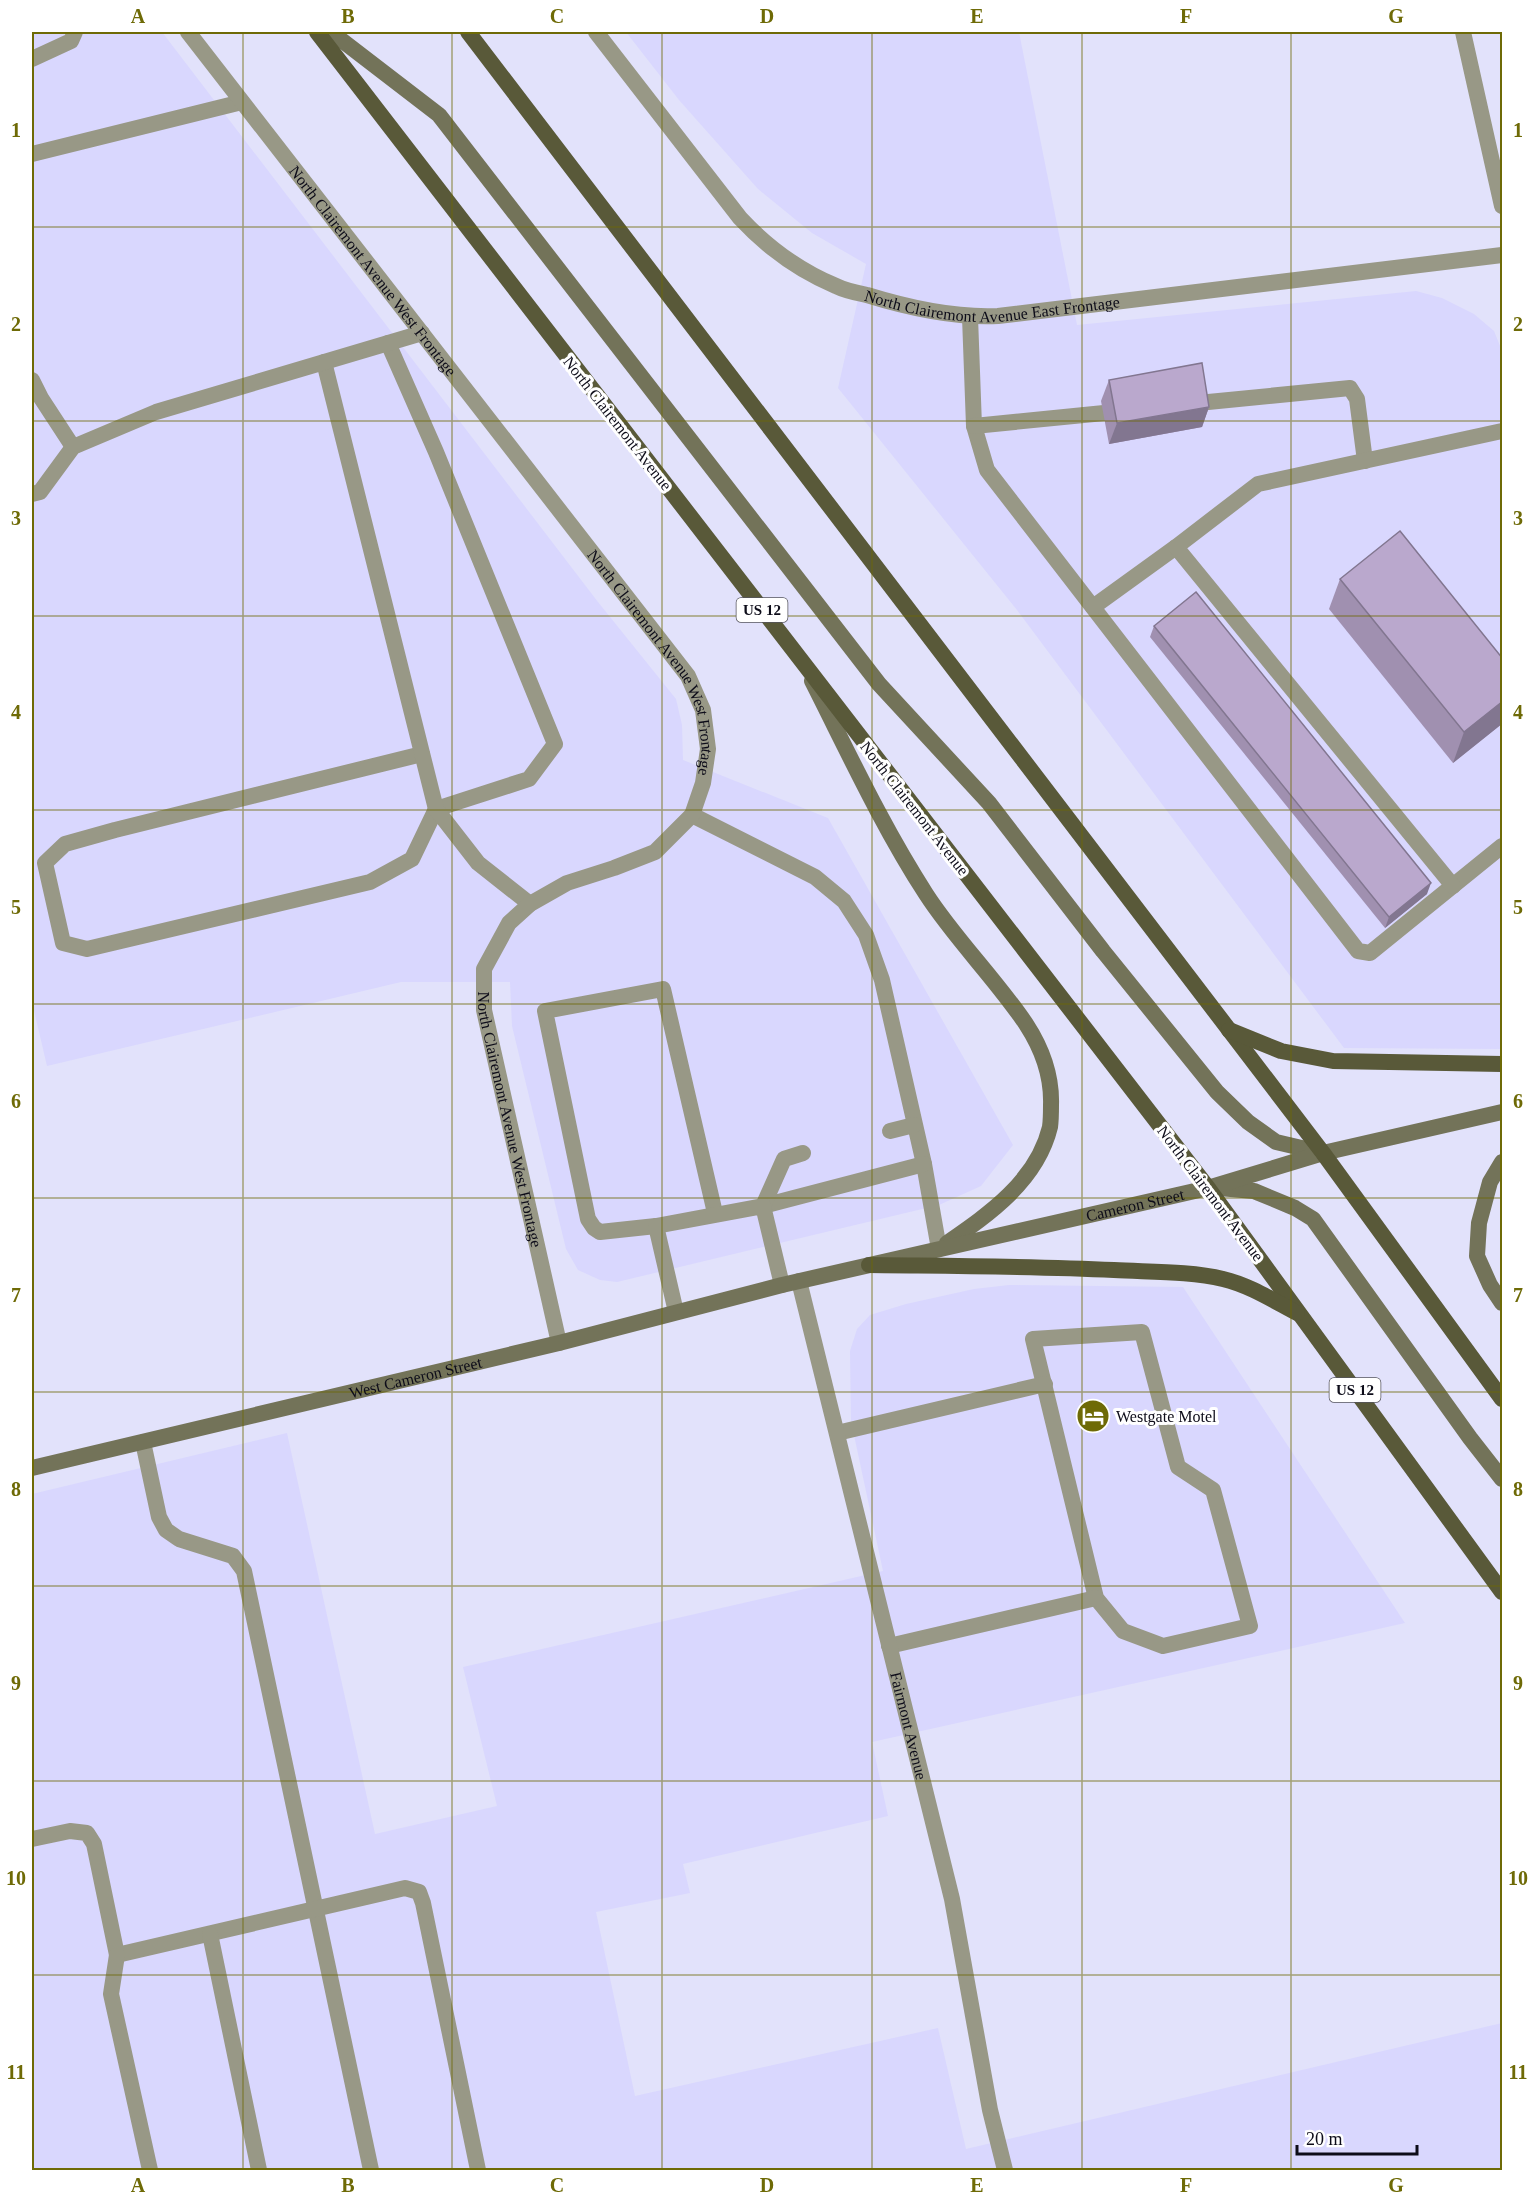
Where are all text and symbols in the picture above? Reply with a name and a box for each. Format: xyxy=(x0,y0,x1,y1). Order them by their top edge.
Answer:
text: A xyxy=(131,5,146,27)
text: B xyxy=(341,5,355,27)
text: C xyxy=(550,5,564,27)
text: D xyxy=(760,5,774,27)
text: E xyxy=(970,5,984,27)
text: F xyxy=(1180,5,1192,27)
text: G xyxy=(1388,5,1404,27)
text: 1 xyxy=(11,119,21,141)
text: 1 xyxy=(1513,119,1523,141)
street label: North Clairemont Avenue West Frontage xyxy=(286,162,460,379)
street label: North Clairemont Avenue East Frontage xyxy=(863,287,1121,325)
text: 2 xyxy=(11,313,21,335)
text: 2 xyxy=(1513,313,1523,335)
street label: North Clairemont Avenue xyxy=(560,353,675,494)
text: 3 xyxy=(11,507,21,529)
text: 3 xyxy=(1513,507,1523,529)
street label: North Clairemont Avenue West Frontage xyxy=(584,546,716,777)
road number: US 12 xyxy=(736,598,788,622)
text: 4 xyxy=(11,701,21,723)
text: 4 xyxy=(1513,701,1523,723)
street label: North Clairemont Avenue xyxy=(857,738,972,879)
text: 5 xyxy=(11,896,21,918)
text: 5 xyxy=(1513,896,1523,918)
street label: North Clairemont Avenue West Frontage xyxy=(475,991,545,1249)
text: 6 xyxy=(11,1090,21,1112)
text: 6 xyxy=(1513,1090,1523,1112)
street label: North Clairemont Avenue xyxy=(1154,1122,1267,1264)
street label: Cameron Street xyxy=(1084,1186,1186,1225)
text: 7 xyxy=(11,1284,21,1306)
text: 7 xyxy=(1513,1284,1523,1306)
street label: West Cameron Street xyxy=(348,1354,484,1401)
road number: US 12 xyxy=(1330,1378,1380,1402)
hotel icon: Westgate Motel xyxy=(1075,1398,1111,1434)
place label: Westgate Motel xyxy=(1116,1408,1217,1426)
text: 8 xyxy=(11,1478,21,1500)
text: 8 xyxy=(1513,1478,1523,1500)
street label: Fairmont Avenue xyxy=(887,1670,930,1781)
text: 9 xyxy=(11,1672,21,1694)
text: 9 xyxy=(1513,1672,1523,1694)
text: 10 xyxy=(6,1867,26,1889)
text: 10 xyxy=(1508,1867,1528,1889)
text: 11 xyxy=(7,2061,25,2083)
text: 11 xyxy=(1509,2061,1527,2083)
scale bar xyxy=(1297,2118,1417,2156)
text: 20 m xyxy=(1306,2129,1343,2149)
text: A xyxy=(131,2174,146,2196)
text: B xyxy=(341,2174,355,2196)
text: C xyxy=(550,2174,564,2196)
text: D xyxy=(760,2174,774,2196)
text: E xyxy=(970,2174,984,2196)
text: F xyxy=(1180,2174,1192,2196)
text: G xyxy=(1388,2174,1404,2196)

